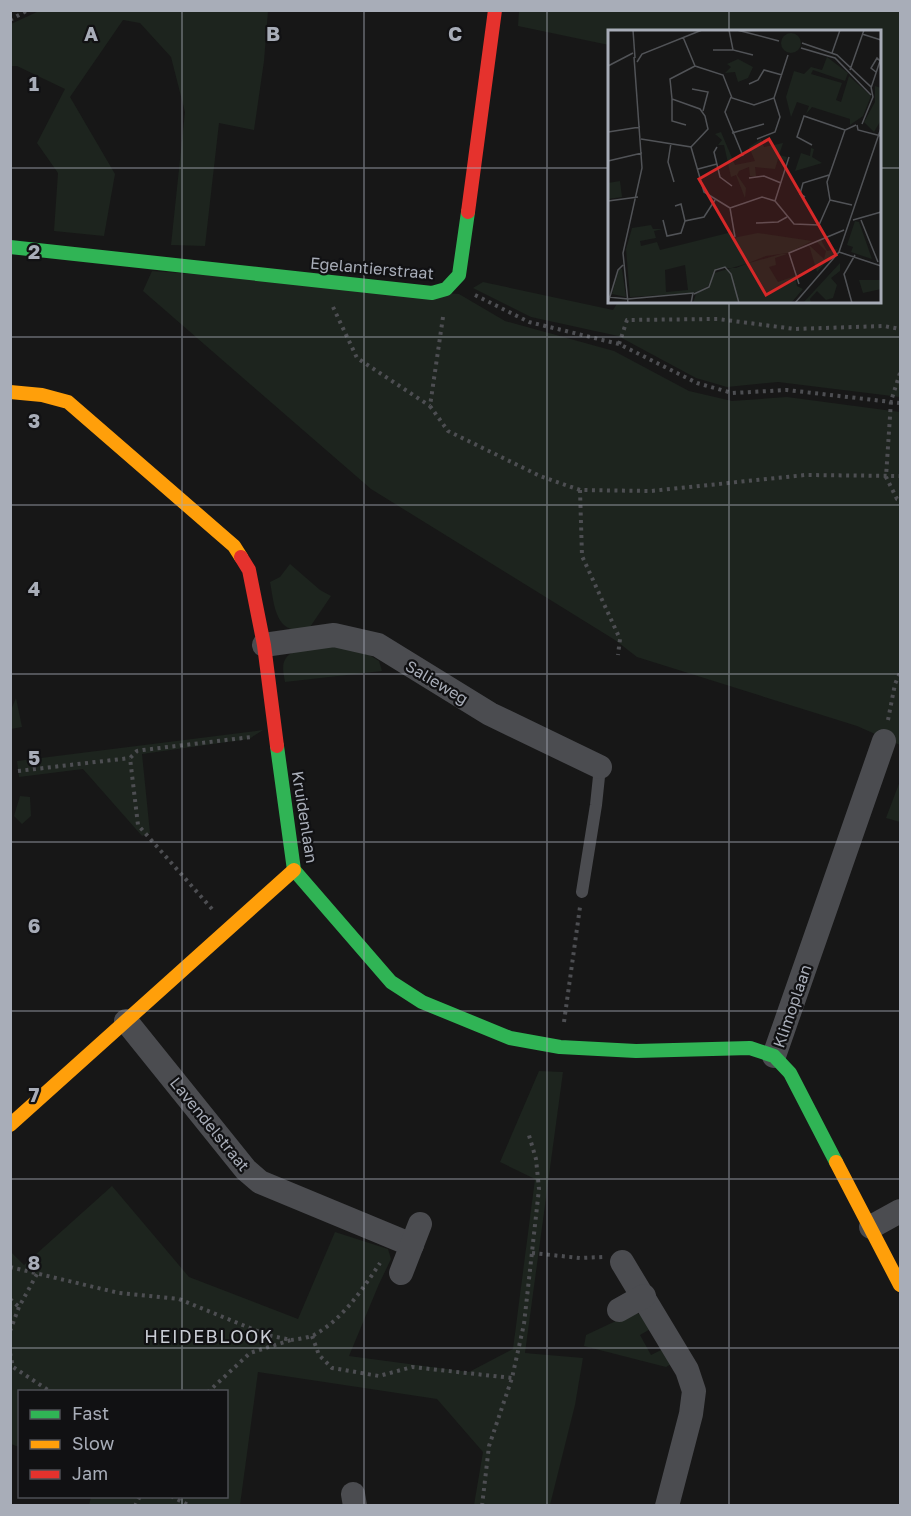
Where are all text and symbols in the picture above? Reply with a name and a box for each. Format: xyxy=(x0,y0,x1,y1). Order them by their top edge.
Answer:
text: A xyxy=(84,21,98,45)
text: B xyxy=(266,21,280,45)
text: C xyxy=(448,21,462,45)
inset map xyxy=(608,30,881,303)
text: 1 xyxy=(29,71,39,95)
text: 2 xyxy=(28,239,40,263)
street label: Egelantierstraat xyxy=(309,253,435,283)
text: 3 xyxy=(28,408,40,432)
text: 4 xyxy=(28,576,40,600)
street label: Salieweg xyxy=(402,655,472,709)
text: 5 xyxy=(28,745,40,769)
street label: Kruidenlaan xyxy=(288,769,322,865)
text: 6 xyxy=(28,913,40,937)
street label: Klimoplaan xyxy=(768,962,816,1050)
street label: Lavendelstraat xyxy=(166,1073,254,1175)
text: 7 xyxy=(29,1082,40,1106)
text: 8 xyxy=(28,1250,40,1274)
district label: HEIDEBLOOK xyxy=(144,1325,274,1347)
legend xyxy=(18,1390,228,1498)
text: Fast xyxy=(72,1402,109,1424)
text: Slow xyxy=(72,1432,115,1454)
text: Jam xyxy=(72,1462,108,1484)

